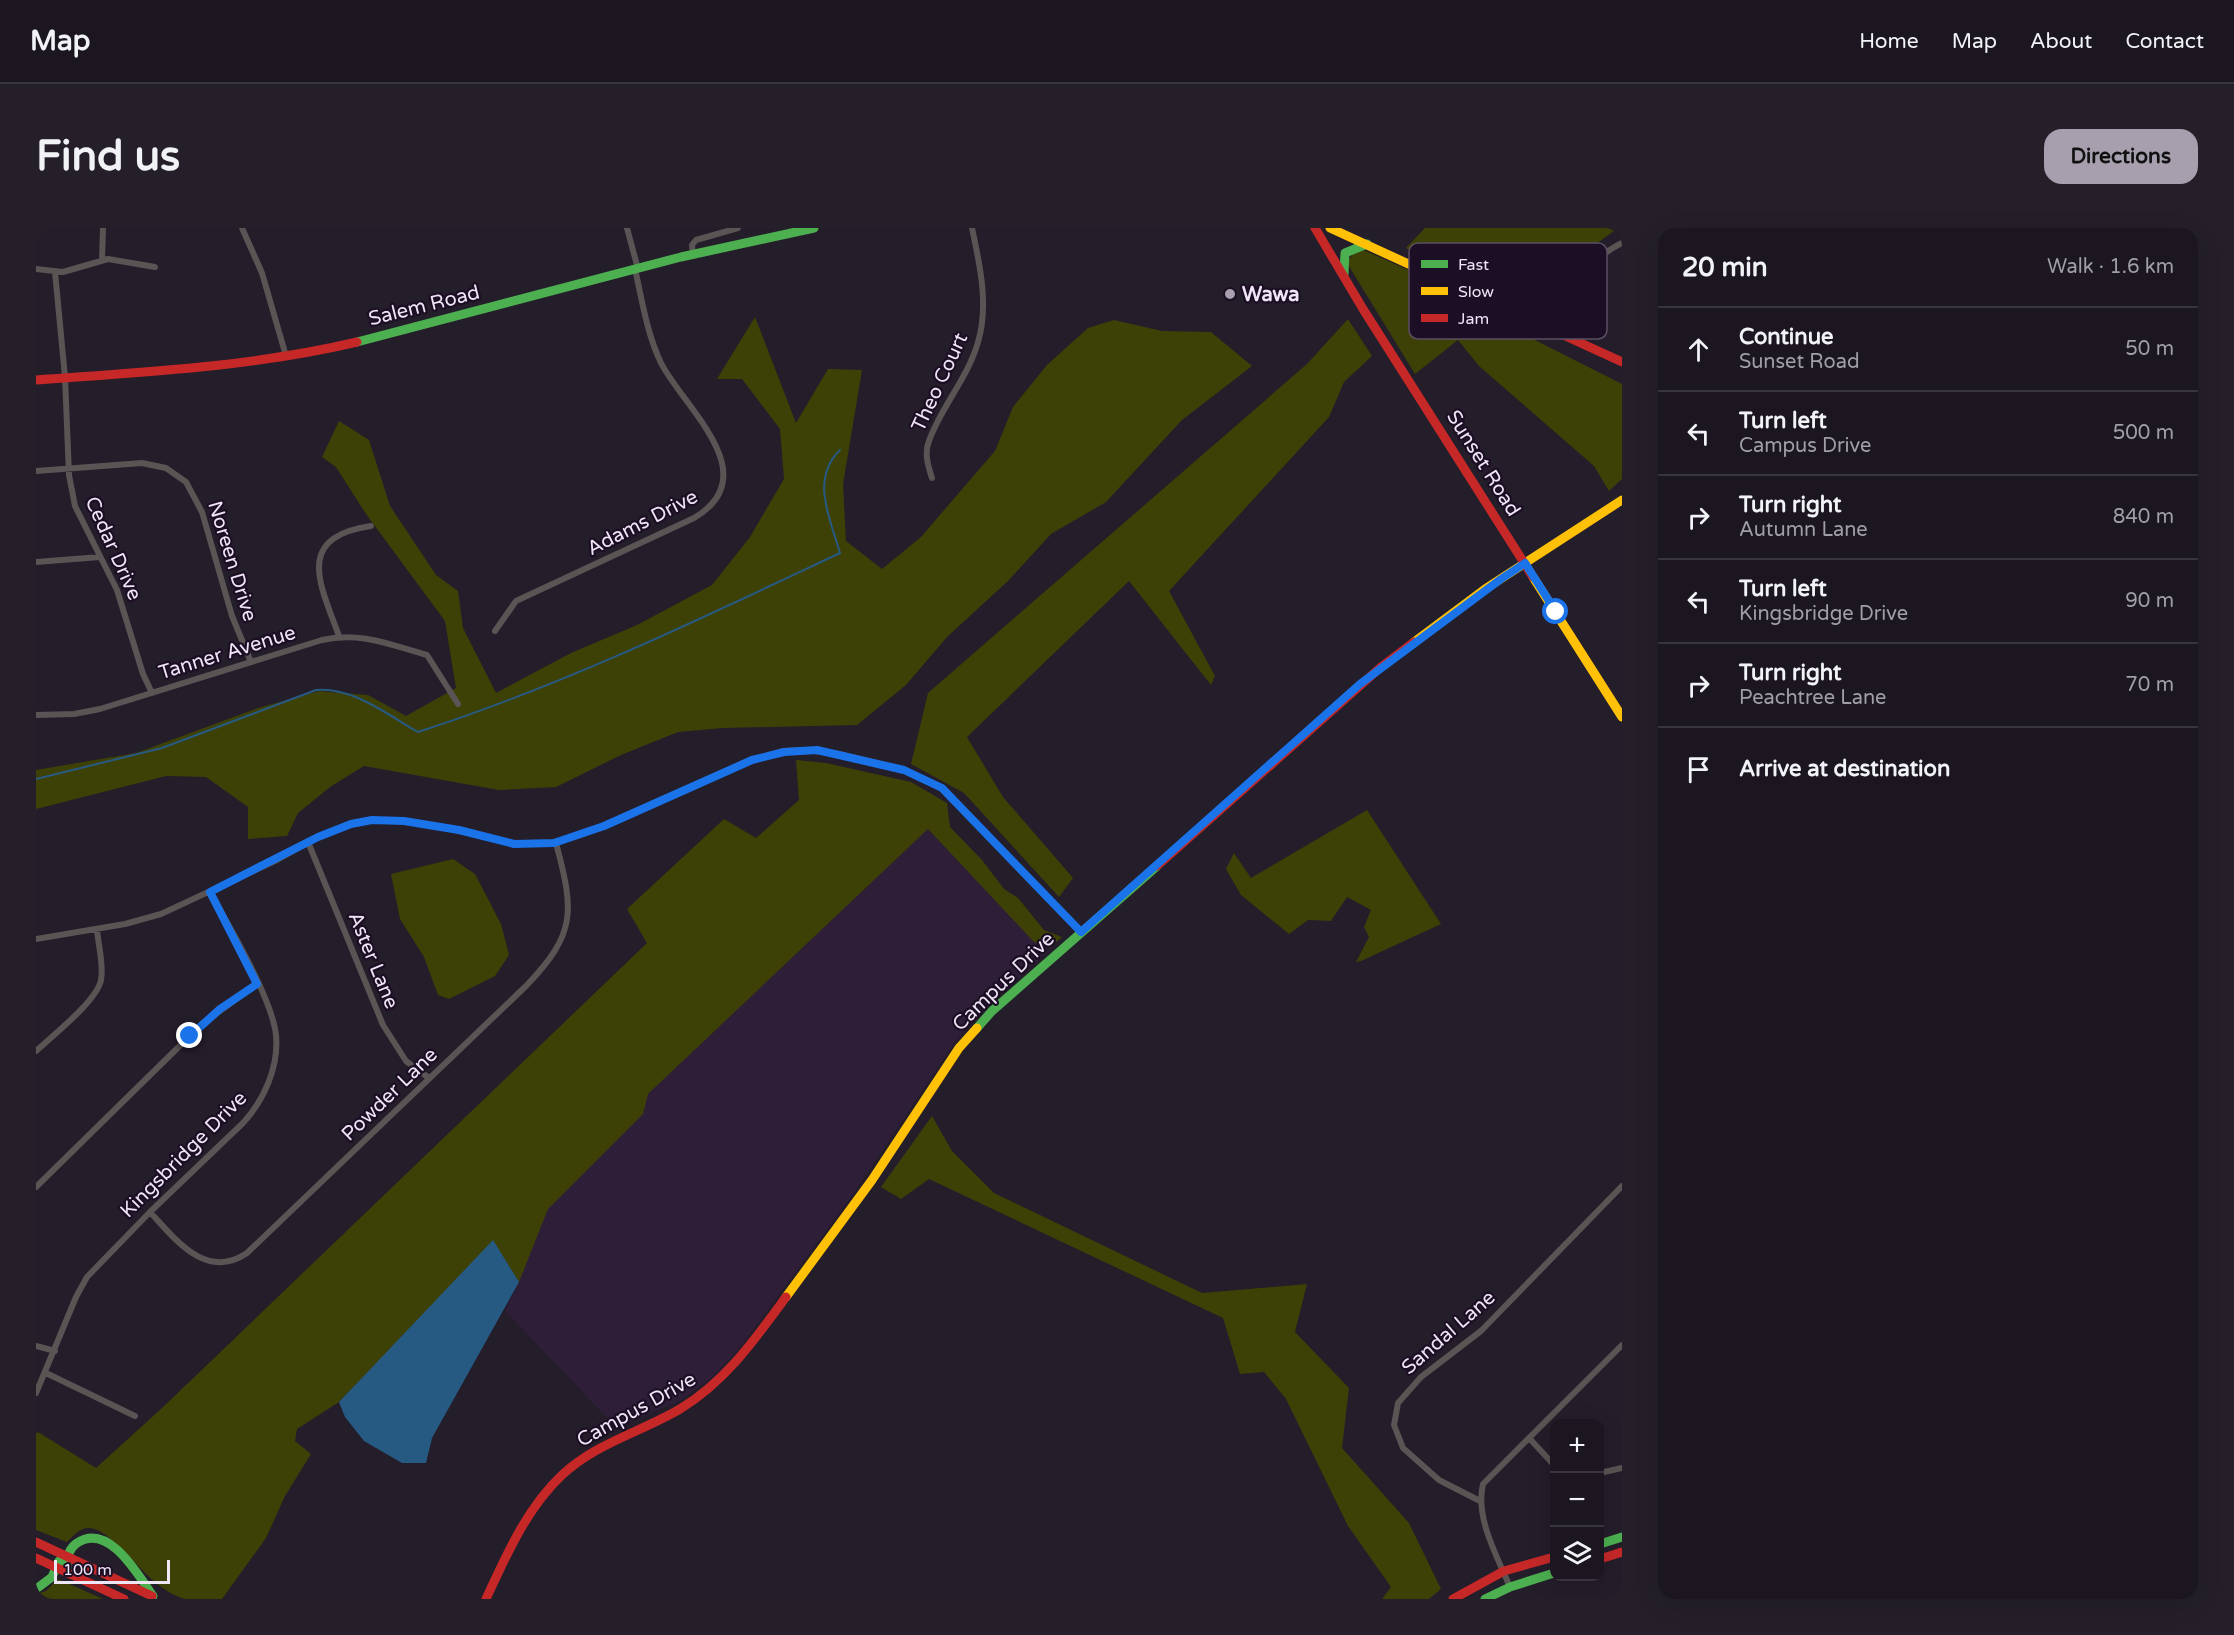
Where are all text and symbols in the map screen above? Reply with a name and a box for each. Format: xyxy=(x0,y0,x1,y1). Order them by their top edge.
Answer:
text: Map xyxy=(30,24,90,58)
text: Home xyxy=(1859,29,1919,54)
text: Map xyxy=(1952,29,1997,54)
text: About xyxy=(2030,29,2092,54)
text: Contact xyxy=(2125,29,2204,54)
button: Directions xyxy=(2044,129,2198,184)
text: Find us xyxy=(36,131,180,182)
legend xyxy=(1409,243,1607,339)
text: 20 min xyxy=(1682,252,1768,283)
text: Fast xyxy=(1458,255,1489,275)
text: Walk · 1.6 km xyxy=(2047,255,2174,279)
street label: Salem Road xyxy=(366,281,482,331)
text: Slow xyxy=(1458,282,1494,302)
place label: Wawa xyxy=(1242,283,1299,307)
marker: Wawa xyxy=(1223,287,1237,301)
text: Jam xyxy=(1458,309,1489,329)
text: Continue xyxy=(1739,324,1834,350)
street label: Theo Court xyxy=(907,329,973,436)
icon: ahead xyxy=(1682,333,1715,366)
text: 50 m xyxy=(2125,337,2174,361)
text: Sunset Road xyxy=(1739,350,1860,374)
street label: Sunset Road xyxy=(1441,406,1525,521)
text: Turn left xyxy=(1739,408,1827,434)
icon: left xyxy=(1682,417,1715,450)
text: 500 m xyxy=(2113,421,2174,445)
text: Campus Drive xyxy=(1739,434,1871,458)
street label: Adams Drive xyxy=(583,485,702,561)
text: Turn right xyxy=(1739,492,1841,518)
street label: Cedar Drive xyxy=(80,493,147,604)
street label: Noreen Drive xyxy=(202,498,262,624)
icon: right xyxy=(1682,501,1715,534)
text: 840 m xyxy=(2113,505,2174,529)
text: Autumn Lane xyxy=(1739,518,1868,542)
text: Turn left xyxy=(1739,576,1827,602)
icon: left xyxy=(1682,585,1715,618)
text: 90 m xyxy=(2125,589,2174,613)
route start xyxy=(1542,598,1568,624)
text: Kingsbridge Drive xyxy=(1739,602,1908,626)
street label: Tanner Avenue xyxy=(156,621,299,685)
text: Turn right xyxy=(1739,660,1841,686)
icon: right xyxy=(1682,669,1715,702)
text: 70 m xyxy=(2125,673,2174,697)
text: Peachtree Lane xyxy=(1739,686,1886,710)
icon: arrive xyxy=(1682,753,1715,786)
text: Arrive at destination xyxy=(1739,756,1950,782)
street label: Aster Lane xyxy=(343,908,403,1012)
street label: Campus Drive xyxy=(948,927,1060,1036)
route end xyxy=(176,1022,202,1048)
street label: Powder Lane xyxy=(337,1043,443,1146)
street label: Kingsbridge Drive xyxy=(115,1086,252,1223)
street label: Sandal Lane xyxy=(1397,1286,1500,1380)
street label: Campus Drive xyxy=(573,1367,700,1452)
map controls xyxy=(1550,1419,1604,1581)
button: + xyxy=(1550,1419,1604,1473)
button: − xyxy=(1550,1473,1604,1527)
button: layers xyxy=(1550,1527,1604,1581)
scale bar xyxy=(54,1557,170,1584)
text: 100 m xyxy=(63,1560,112,1580)

